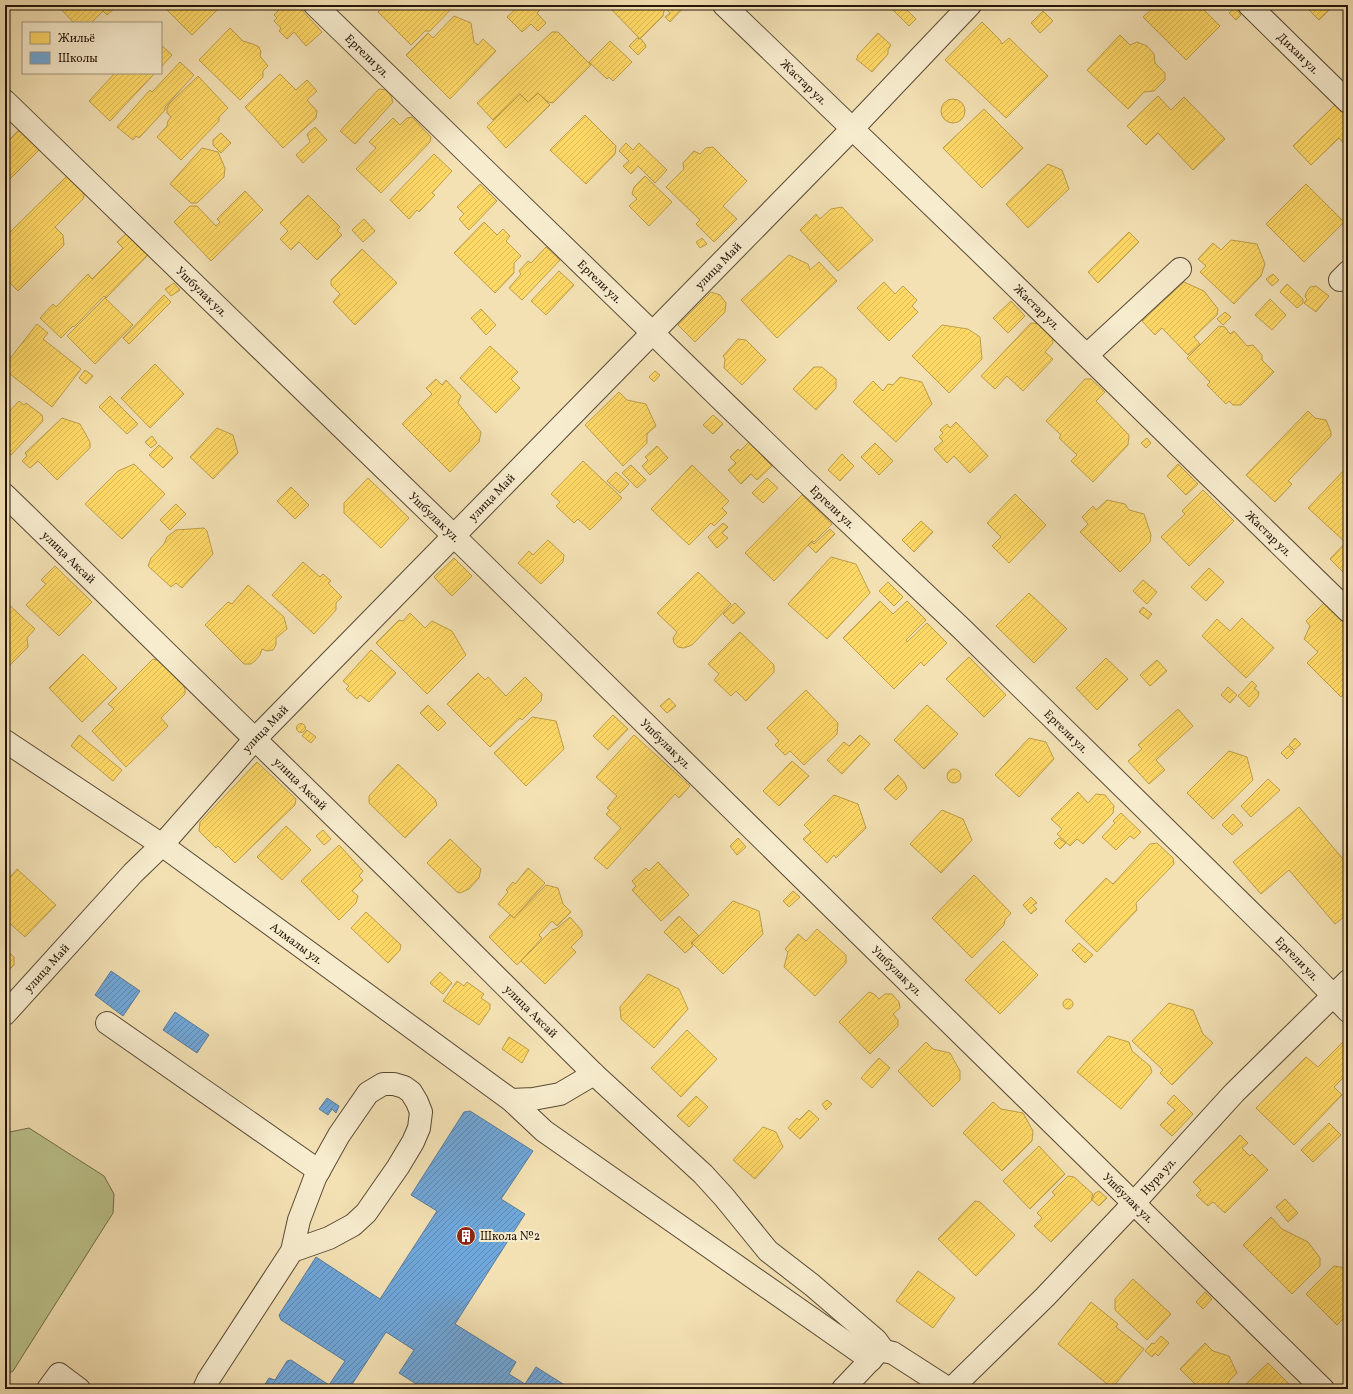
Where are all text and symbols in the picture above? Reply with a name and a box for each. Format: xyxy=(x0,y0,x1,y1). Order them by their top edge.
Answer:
legend xyxy=(22,22,162,74)
street label: Дихан ул. xyxy=(1273,30,1322,78)
text: Жильё xyxy=(58,31,95,47)
street label: Ергели ул. xyxy=(341,31,393,82)
text: Школы xyxy=(58,51,98,67)
street label: Жастар ул. xyxy=(776,56,830,109)
street label: улица Май xyxy=(692,239,746,294)
street label: Ергели ул. xyxy=(573,257,625,308)
street label: Ушбулак ул. xyxy=(172,264,230,321)
street label: Жастар ул. xyxy=(1010,281,1063,334)
street label: улица Май xyxy=(465,471,519,525)
street label: Ергели ул. xyxy=(806,482,858,533)
street label: Ушбулак ул. xyxy=(405,489,463,547)
street label: Жастар ул. xyxy=(1241,508,1295,561)
street label: улица Аксай xyxy=(38,528,98,588)
street label: улица Май xyxy=(239,702,292,757)
street label: Ергели ул. xyxy=(1040,707,1091,758)
street label: Ушбулак ул. xyxy=(636,716,694,774)
street label: улица Аксай xyxy=(269,754,330,814)
street label: Алмалы ул. xyxy=(266,919,326,969)
street label: Ергели ул. xyxy=(1271,934,1322,985)
street label: улица Май xyxy=(21,941,74,996)
street label: Ушбулак ул. xyxy=(867,943,926,1001)
street label: улица Аксай xyxy=(500,982,560,1042)
street label: Нура ул. xyxy=(1138,1155,1180,1199)
street label: Ушбулак ул. xyxy=(1098,1170,1157,1227)
building icon: Школа №2 xyxy=(455,1225,477,1247)
place label: Школа №2 xyxy=(480,1229,540,1245)

